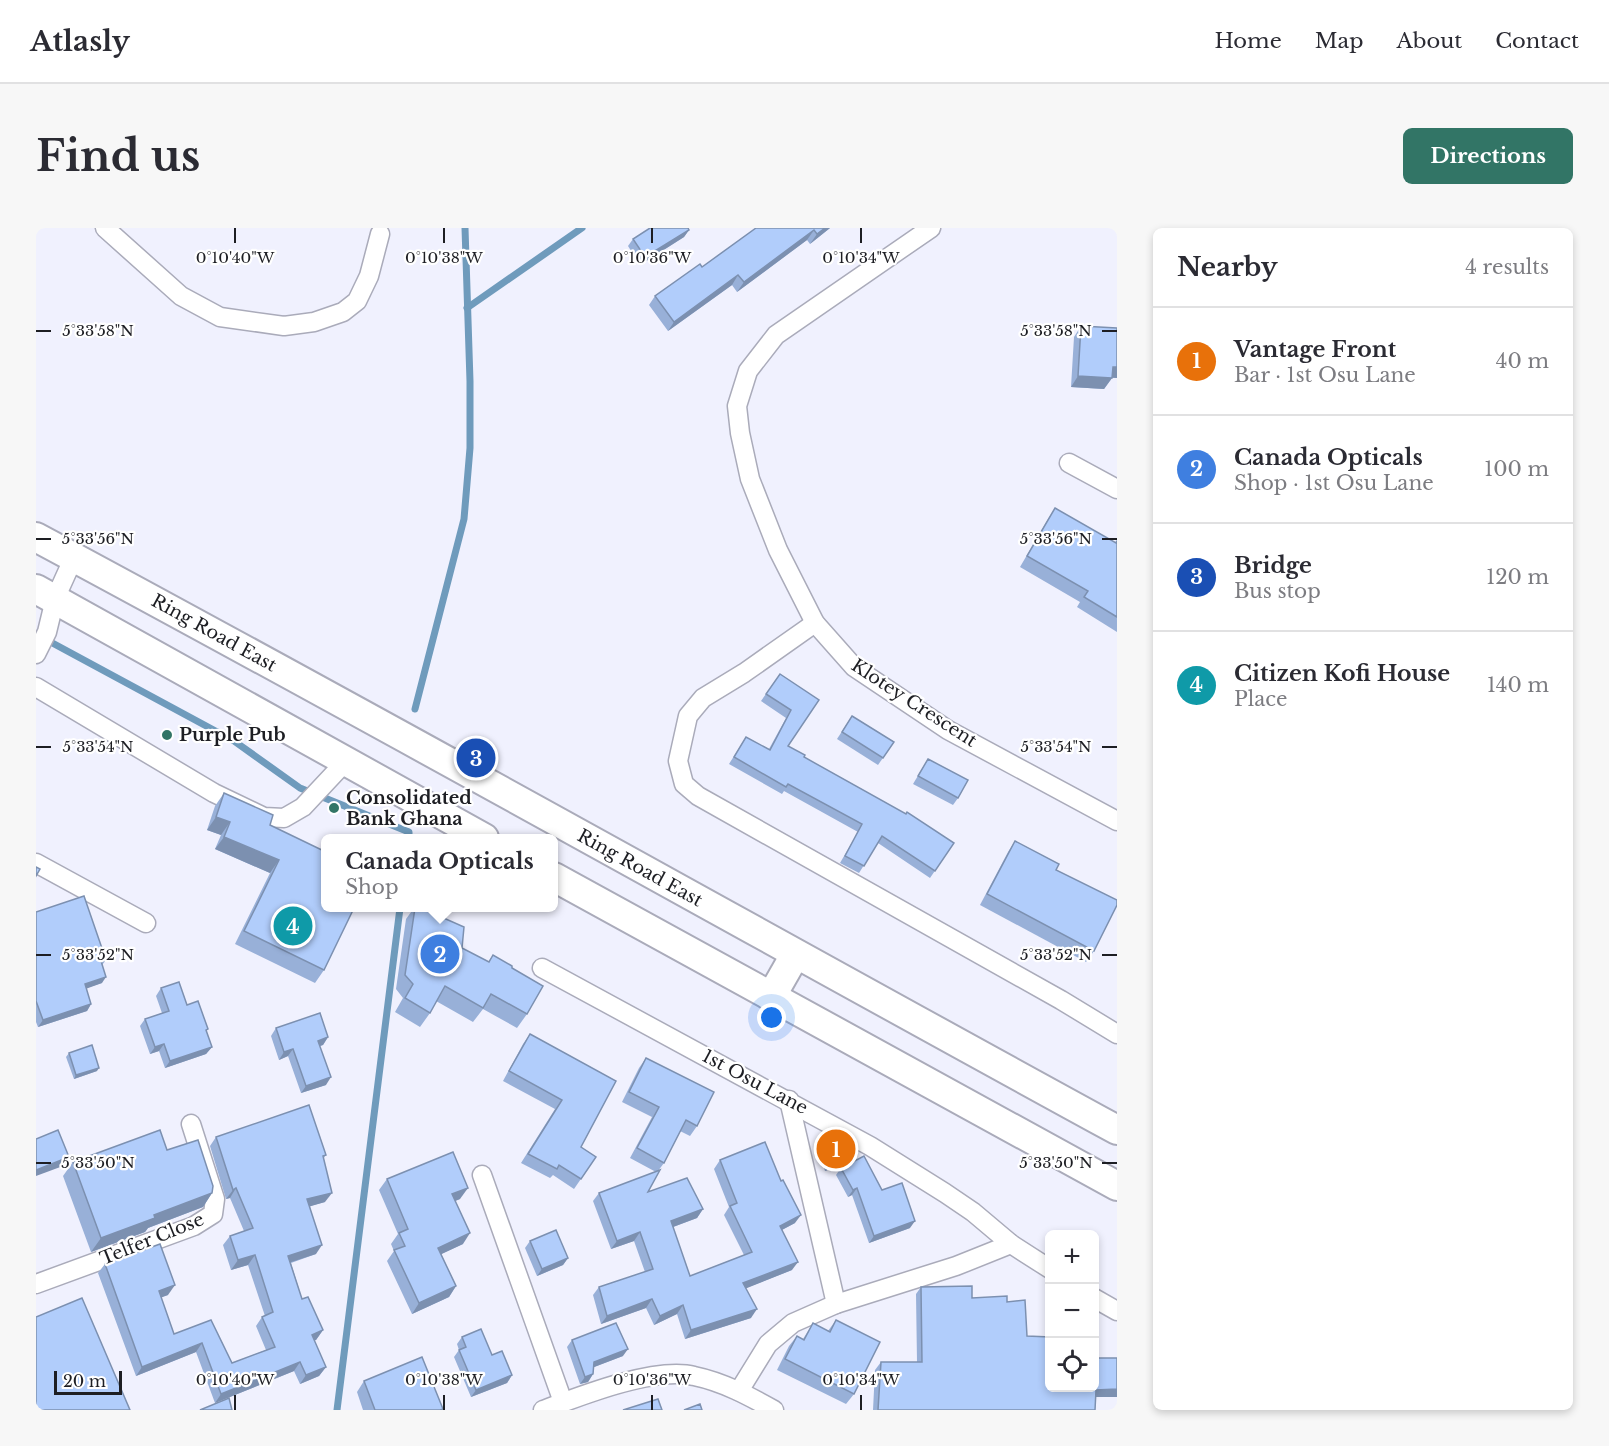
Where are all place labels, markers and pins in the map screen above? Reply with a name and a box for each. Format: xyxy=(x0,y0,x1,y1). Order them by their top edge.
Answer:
place label: Purple Pub xyxy=(179,724,286,746)
marker: Purple Pub xyxy=(160,728,174,742)
pin: 3 xyxy=(456,736,496,780)
place label: Consolidated Bank Ghana xyxy=(346,787,472,830)
marker: Consolidated Bank Ghana xyxy=(327,801,341,815)
pin: 4 xyxy=(274,904,312,948)
pin: 2 xyxy=(420,932,460,976)
pin: 1 xyxy=(816,1126,856,1172)

